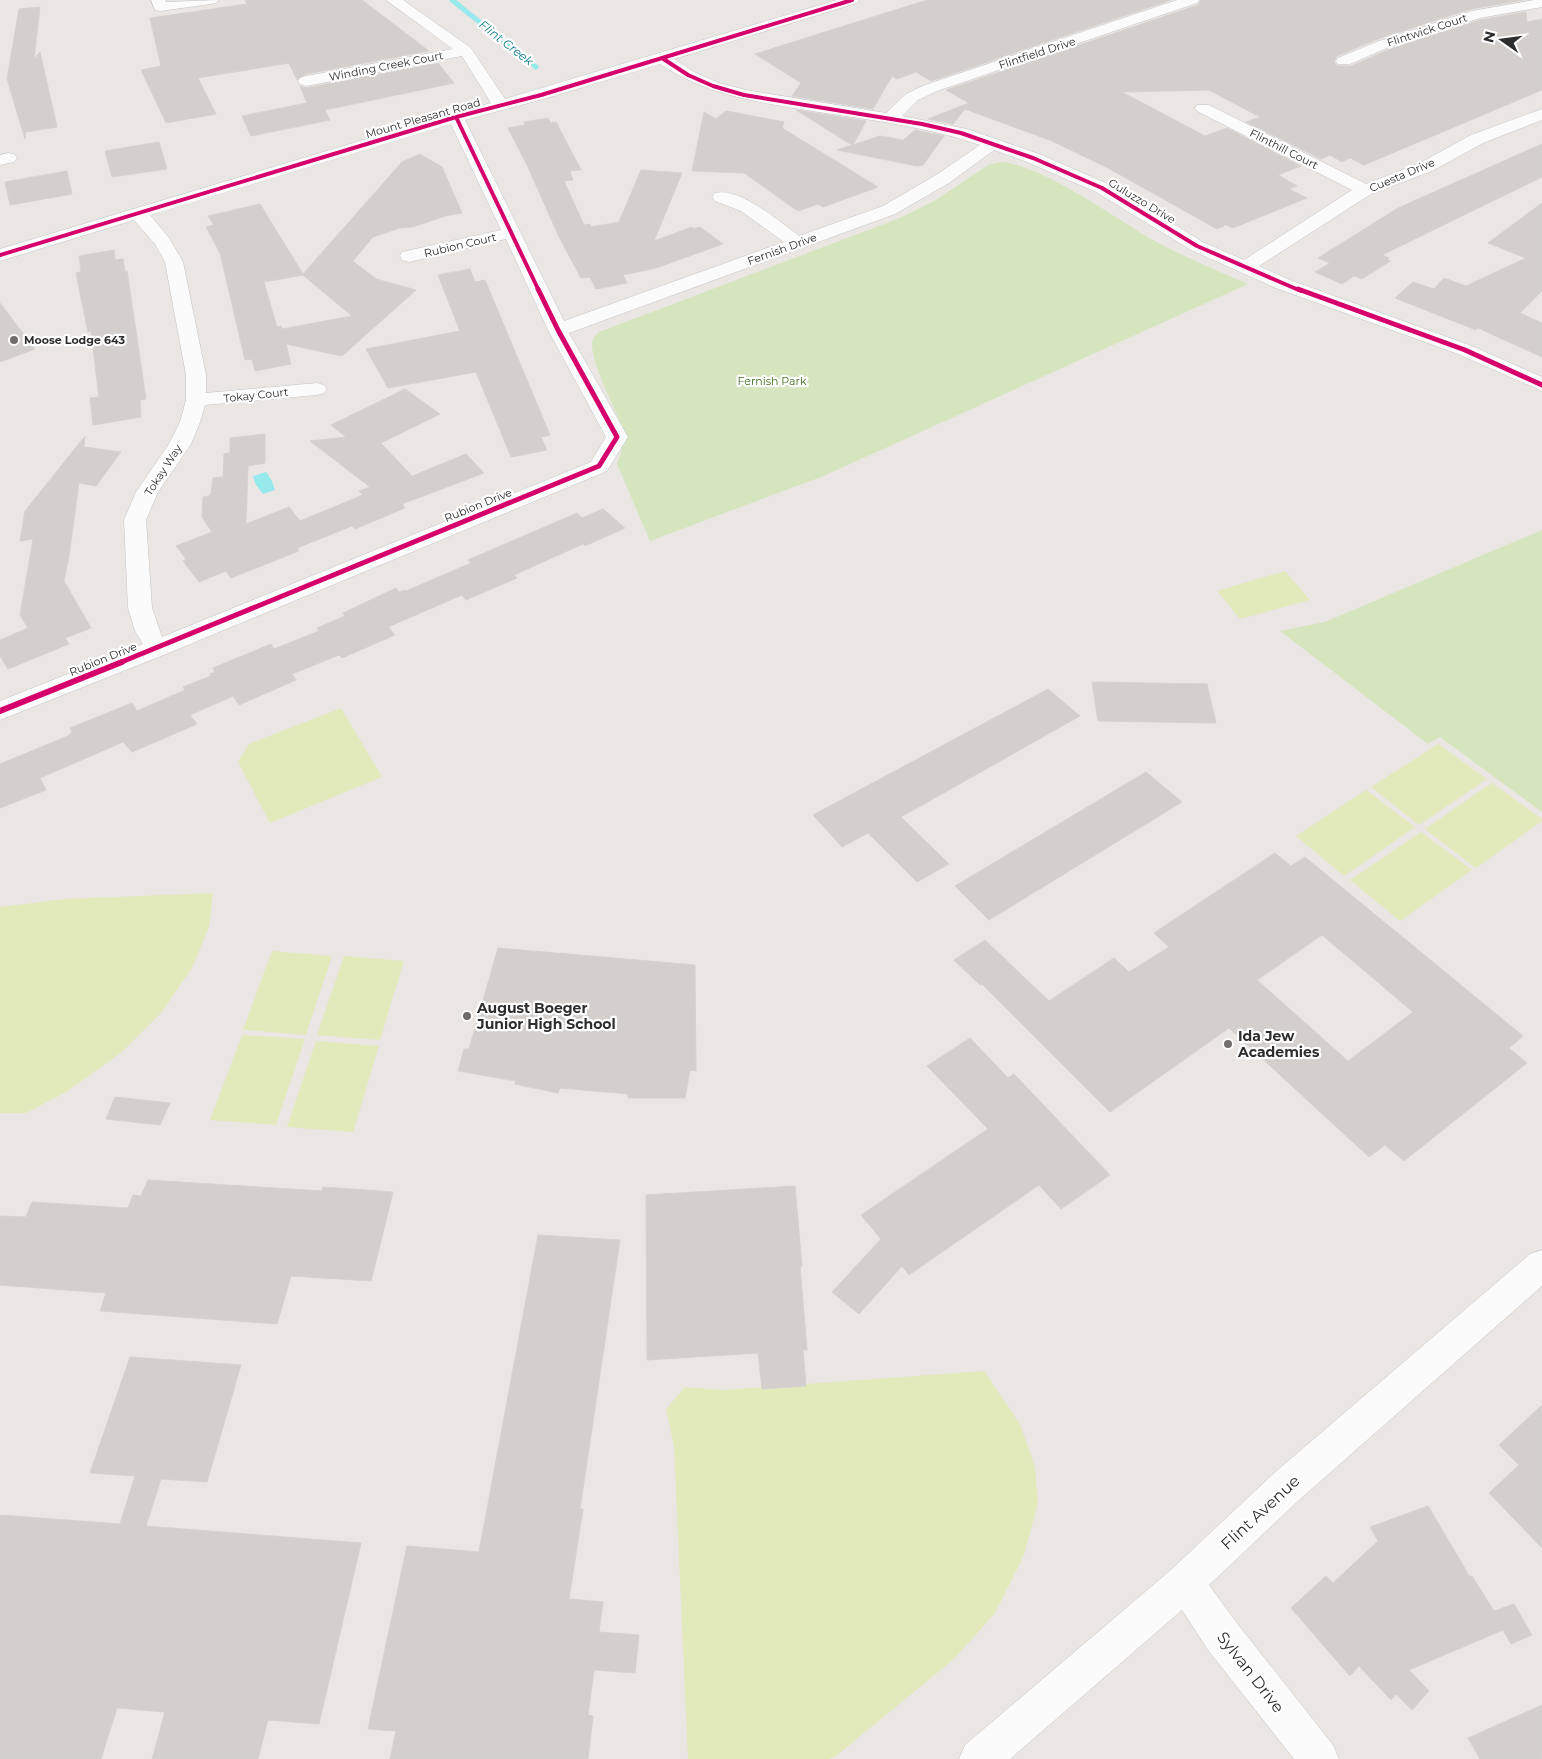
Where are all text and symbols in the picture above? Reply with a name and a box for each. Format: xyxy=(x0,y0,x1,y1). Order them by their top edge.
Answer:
street label: Flintwick Court xyxy=(1385,10,1469,50)
north arrow xyxy=(1477,15,1527,65)
water label: Flint Creek xyxy=(476,17,537,69)
text: N xyxy=(1479,29,1499,45)
street label: Flintfield Drive xyxy=(997,34,1078,72)
street label: Winding Creek Court xyxy=(328,48,445,84)
street label: Mount Pleasant Road xyxy=(364,95,482,141)
street label: Flinthill Court xyxy=(1247,126,1321,172)
street label: Cuesta Drive xyxy=(1367,155,1437,195)
street label: Guluzzo Drive xyxy=(1106,175,1178,227)
street label: Rubion Court xyxy=(422,230,498,260)
street label: Fernish Drive xyxy=(745,230,819,268)
place label: Moose Lodge 643 xyxy=(24,333,125,347)
marker: Moose Lodge 643 xyxy=(8,334,20,346)
park label: Fernish Park xyxy=(738,374,807,388)
street label: Tokay Court xyxy=(223,385,290,405)
street label: Tokay Way xyxy=(141,442,185,498)
street label: Rubion Drive xyxy=(442,485,514,525)
street label: Rubion Drive xyxy=(67,639,139,679)
place label: August Boeger Junior High School xyxy=(476,999,616,1033)
marker: August Boeger Junior High School xyxy=(461,1010,473,1022)
place label: Ida Jew Academies xyxy=(1237,1027,1320,1061)
marker: Ida Jew Academies xyxy=(1222,1038,1234,1050)
street label: Flint Avenue xyxy=(1217,1471,1304,1554)
street label: Sylvan Drive xyxy=(1213,1628,1288,1717)

